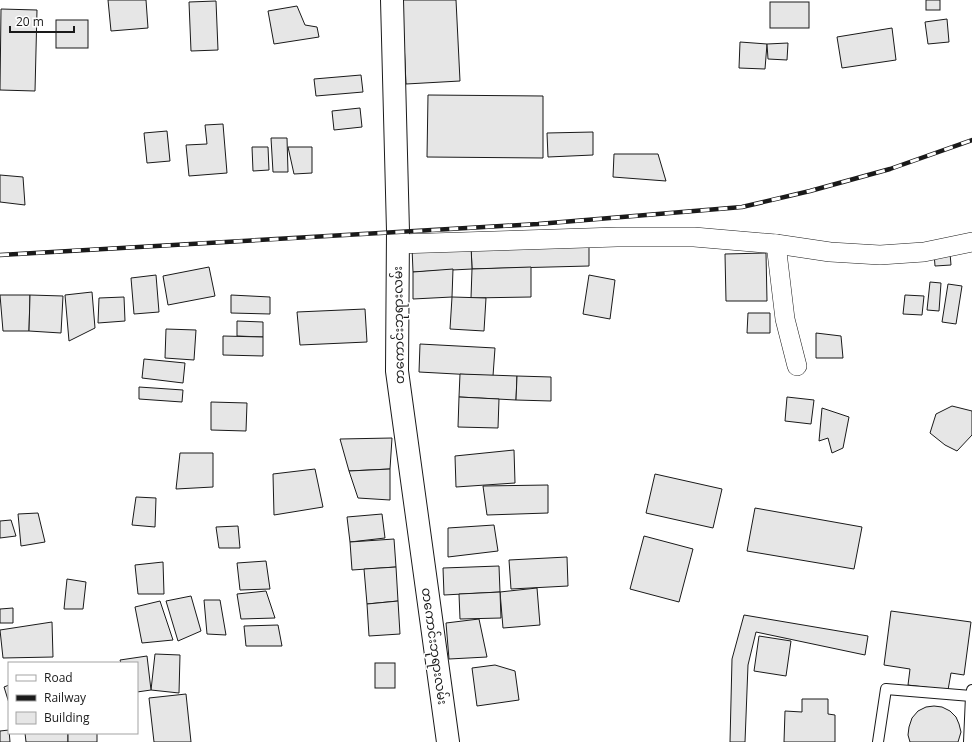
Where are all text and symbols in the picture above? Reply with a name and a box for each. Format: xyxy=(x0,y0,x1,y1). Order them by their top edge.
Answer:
scale bar xyxy=(10,8,74,34)
text: 20 m xyxy=(16,13,44,30)
street label: တကောင်းဘုရားလမ်း xyxy=(388,266,410,384)
street label: တကောင်းဘုရားလမ်း xyxy=(416,586,452,706)
legend xyxy=(8,662,138,734)
text: Road xyxy=(44,669,73,686)
text: Railway xyxy=(44,689,87,706)
text: Building xyxy=(44,709,90,726)

